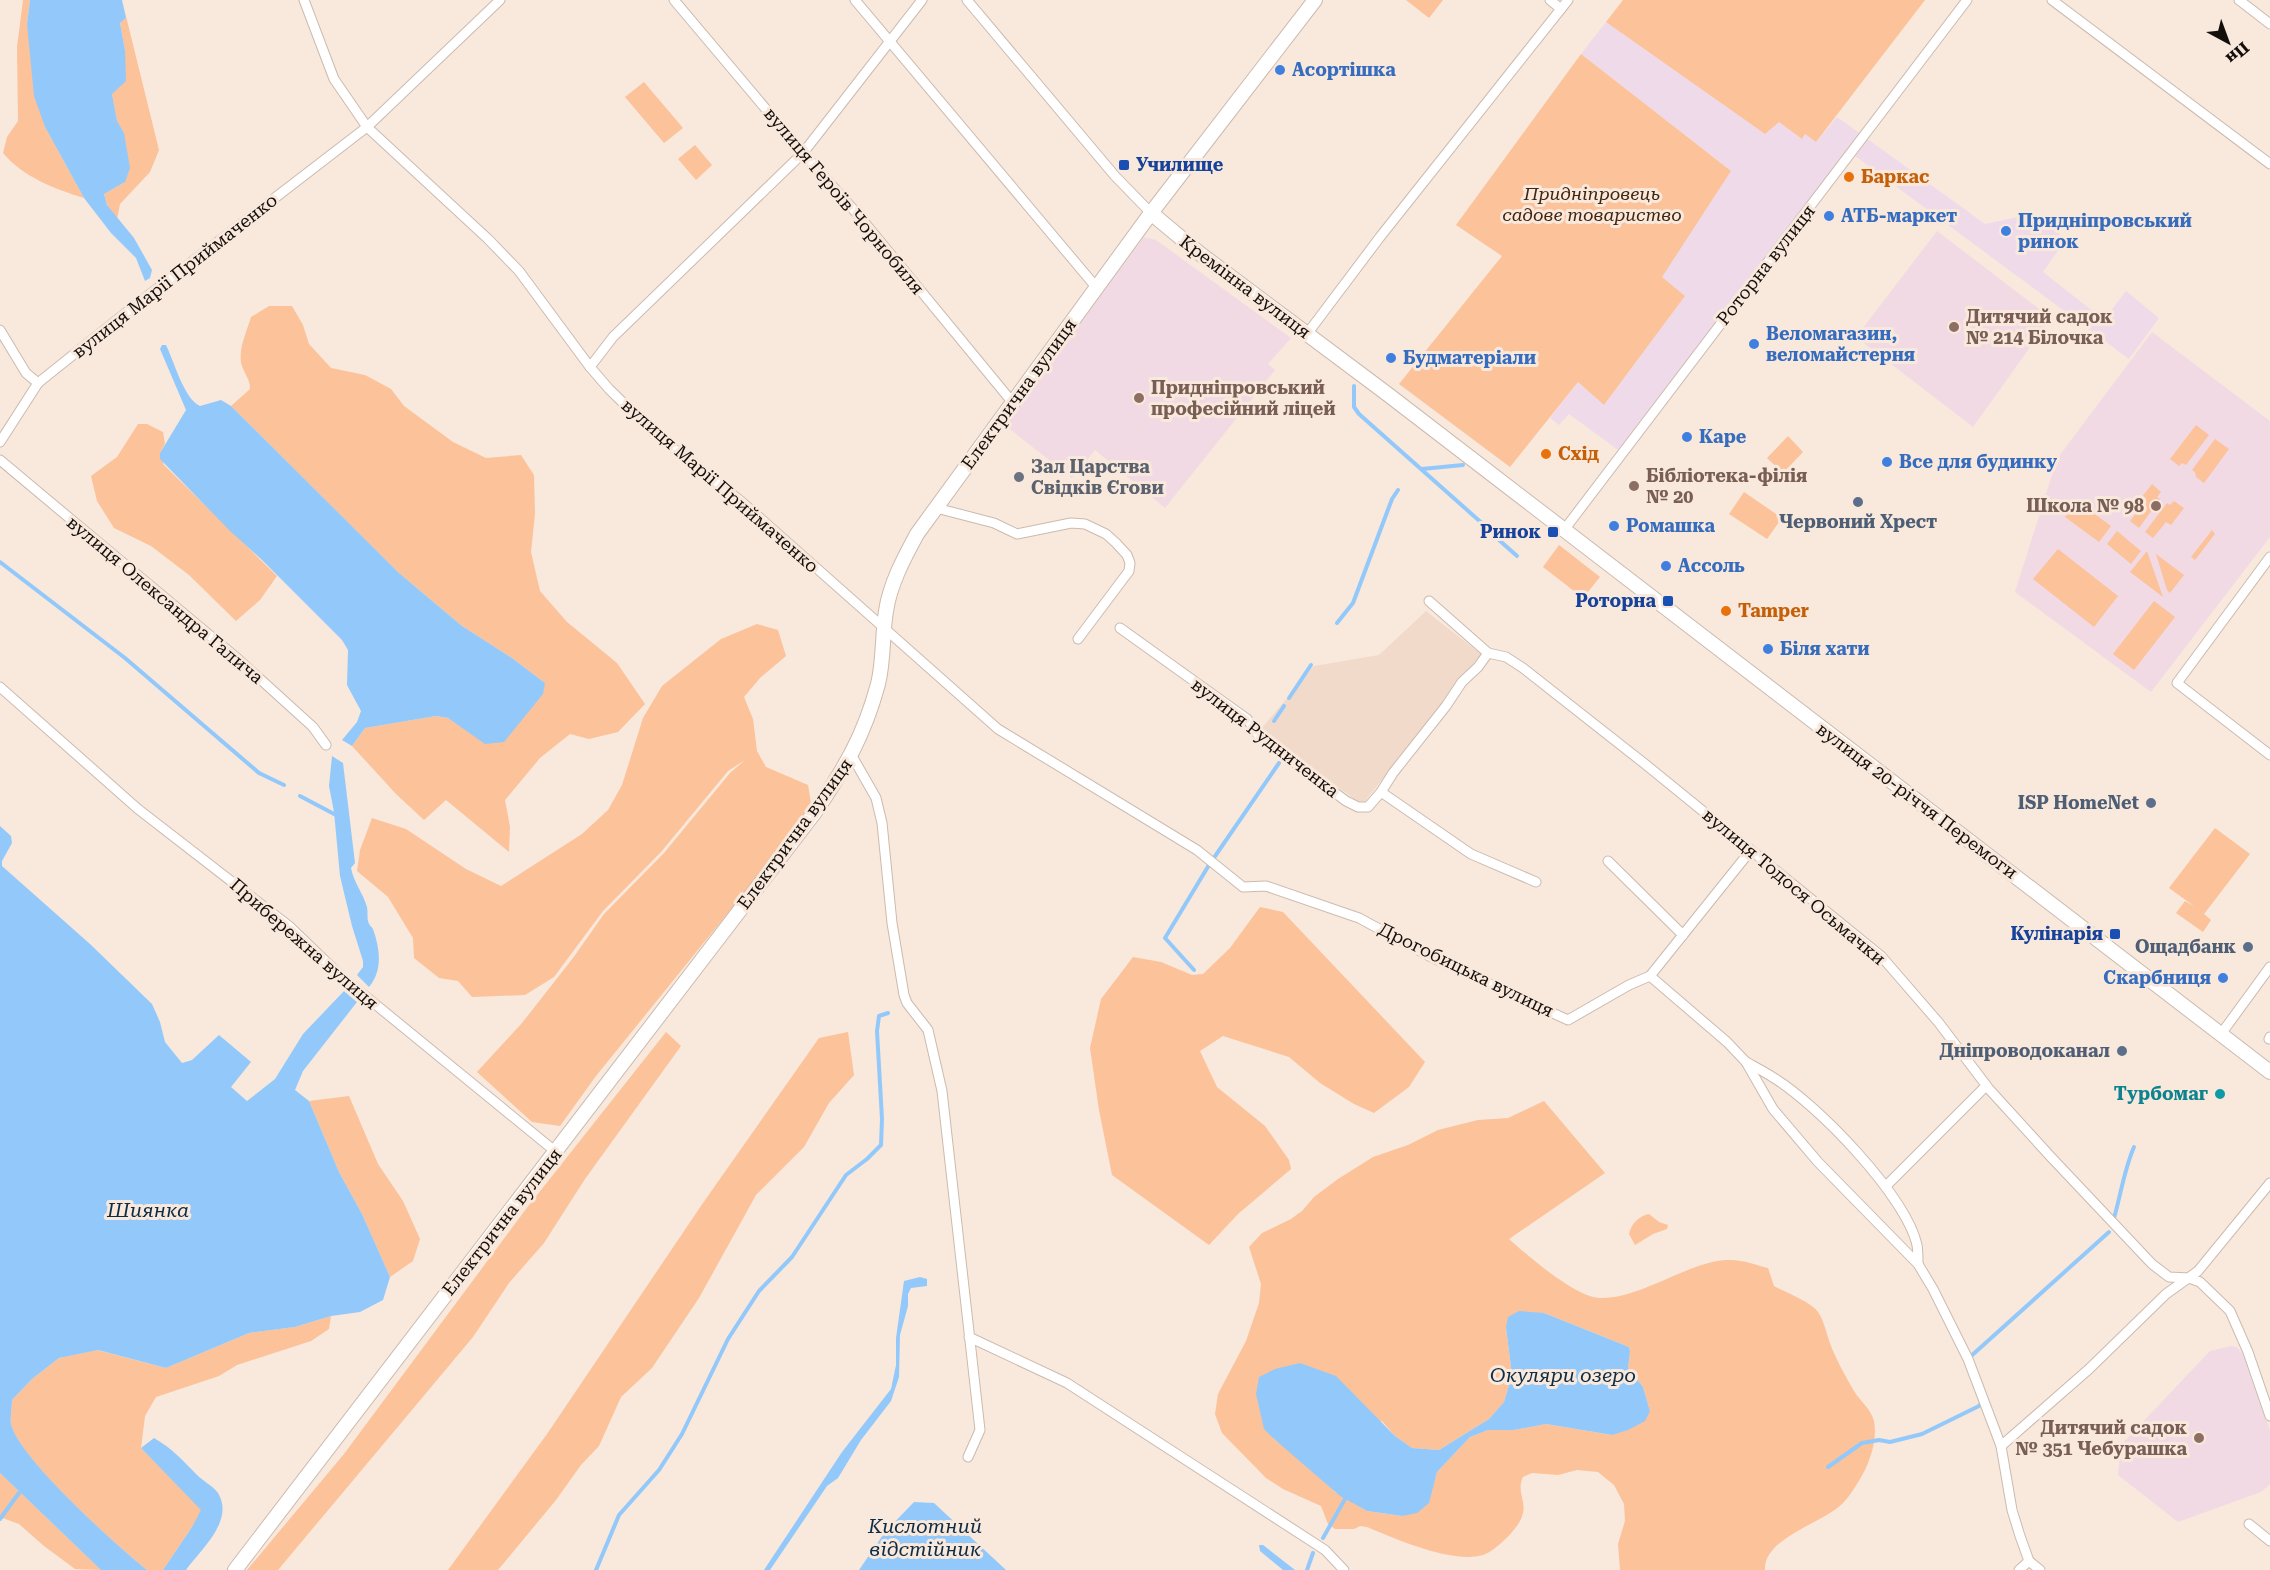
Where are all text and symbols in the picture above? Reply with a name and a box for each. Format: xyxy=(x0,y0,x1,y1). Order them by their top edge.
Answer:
north arrow xyxy=(2198,12,2258,72)
text: Пн xyxy=(2222,38,2253,68)
place label: Асортішка xyxy=(1292,59,1396,80)
marker: Асортішка xyxy=(1273,63,1287,77)
street label: вулиця Героїв Чорнобиля xyxy=(760,103,929,298)
place label: Училище xyxy=(1136,154,1224,175)
marker: Училище xyxy=(1117,158,1131,172)
place label: Баркас xyxy=(1861,166,1929,187)
marker: Баркас xyxy=(1842,170,1856,184)
park label: Придніпровець садове товариство xyxy=(1502,183,1682,225)
street label: вулиця Марії Приймаченко xyxy=(68,189,281,362)
street label: Роторна вулиця xyxy=(1712,200,1819,329)
place label: АТБ-маркет xyxy=(1841,205,1957,226)
marker: АТБ-маркет xyxy=(1822,209,1836,223)
place label: Придніпровський ринок xyxy=(2018,210,2192,252)
marker: Придніпровський ринок xyxy=(1999,224,2013,238)
street label: Кремінна вулиця xyxy=(1176,231,1315,343)
place label: Дитячий садок № 214 Білочка xyxy=(1966,306,2113,348)
street label: Електрична вулиця xyxy=(957,314,1080,473)
marker: Дитячий садок № 214 Білочка xyxy=(1947,320,1961,334)
place label: Веломагазин, веломайстерня xyxy=(1766,323,1915,365)
marker: Веломагазин, веломайстерня xyxy=(1747,337,1761,351)
place label: Будматеріали xyxy=(1403,347,1536,368)
marker: Будматеріали xyxy=(1384,351,1398,365)
place label: Придніпровський професійний ліцей xyxy=(1151,377,1336,419)
marker: Придніпровський професійний ліцей xyxy=(1132,391,1146,405)
street label: вулиця Марії Приймаченко xyxy=(618,394,823,577)
place label: Каре xyxy=(1699,426,1747,447)
marker: Каре xyxy=(1680,430,1694,444)
place label: Схід xyxy=(1558,443,1599,464)
marker: Схід xyxy=(1539,447,1553,461)
place label: Все для будинку xyxy=(1899,451,2057,472)
marker: Все для будинку xyxy=(1880,455,1894,469)
place label: Зал Царства Свідків Єгови xyxy=(1031,456,1164,498)
place label: Бібліотека-філія № 20 xyxy=(1646,465,1807,507)
marker: Зал Царства Свідків Єгови xyxy=(1012,470,1026,484)
marker: Бібліотека-філія № 20 xyxy=(1627,479,1641,493)
marker: Червоний Хрест xyxy=(1851,495,1865,509)
place label: Школа № 98 xyxy=(2026,495,2144,516)
marker: Школа № 98 xyxy=(2149,499,2163,513)
street label: вулиця Олександра Галича xyxy=(63,511,268,688)
place label: Червоний Хрест xyxy=(1779,511,1937,532)
place label: Ромашка xyxy=(1626,515,1715,536)
marker: Ромашка xyxy=(1607,519,1621,533)
place label: Ринок xyxy=(1480,521,1542,542)
marker: Ринок xyxy=(1546,525,1560,539)
place label: Ассоль xyxy=(1678,555,1745,576)
marker: Ассоль xyxy=(1659,559,1673,573)
place label: Роторна xyxy=(1575,590,1656,611)
marker: Роторна xyxy=(1661,594,1675,608)
place label: Tamper xyxy=(1738,600,1809,621)
marker: Tamper xyxy=(1719,604,1733,618)
place label: Біля хати xyxy=(1780,638,1870,659)
marker: Біля хати xyxy=(1761,642,1775,656)
street label: вулиця Рудниченка xyxy=(1188,674,1343,802)
street label: вулиця 20-річчя Перемоги xyxy=(1813,718,2022,883)
street label: Електрична вулиця xyxy=(733,754,856,913)
place label: ISP HomeNet xyxy=(2018,792,2139,813)
marker: ISP HomeNet xyxy=(2144,796,2158,810)
street label: вулиця Тодося Осьмачки xyxy=(1699,804,1890,969)
street label: Прибережна вулиця xyxy=(226,874,383,1014)
street label: Дрогобицька вулиця xyxy=(1375,918,1557,1021)
place label: Кулінарія xyxy=(2010,923,2103,944)
marker: Кулінарія xyxy=(2108,927,2122,941)
place label: Ощадбанк xyxy=(2135,936,2237,957)
marker: Ощадбанк xyxy=(2241,940,2255,954)
place label: Скарбниця xyxy=(2103,967,2211,988)
marker: Скарбниця xyxy=(2216,971,2230,985)
place label: Дніпроводоканал xyxy=(1939,1040,2110,1061)
marker: Дніпроводоканал xyxy=(2115,1044,2129,1058)
place label: Турбомаг xyxy=(2114,1083,2208,1104)
marker: Турбомаг xyxy=(2213,1087,2227,1101)
street label: Електрична вулиця xyxy=(438,1144,566,1300)
water label: Шиянка xyxy=(106,1198,189,1222)
water label: Окуляри озеро xyxy=(1490,1363,1636,1387)
place label: Дитячий садок № 351 Чебурашка xyxy=(2015,1417,2188,1459)
marker: Дитячий садок № 351 Чебурашка xyxy=(2192,1431,2206,1445)
water label: Кислотний відстійник xyxy=(867,1514,982,1561)

